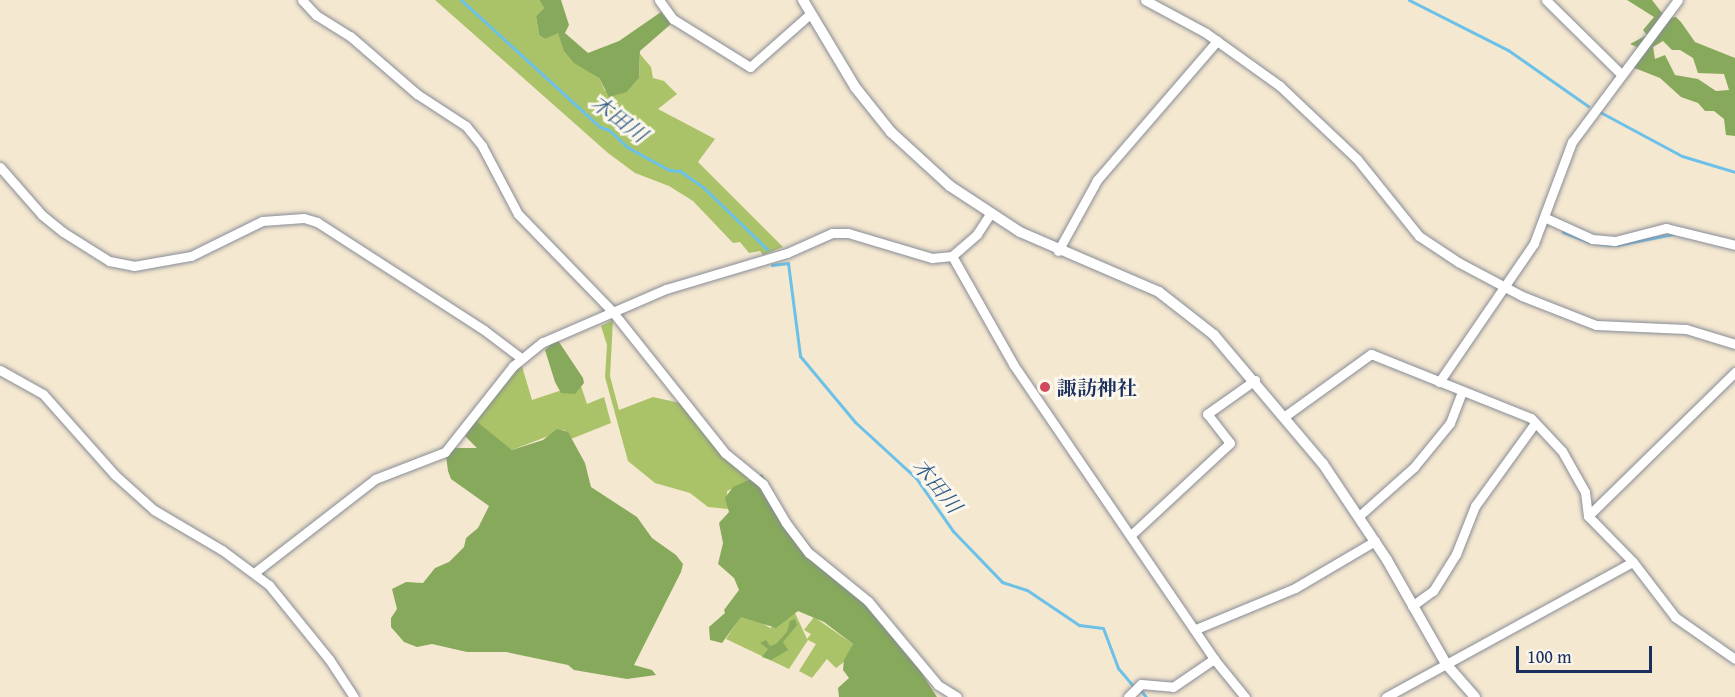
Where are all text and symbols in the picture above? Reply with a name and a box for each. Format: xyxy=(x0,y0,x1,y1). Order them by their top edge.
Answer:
water label: 木田川 xyxy=(586,90,652,148)
place label: 諏訪神社 xyxy=(1057,375,1137,399)
marker: 諏訪神社 xyxy=(1038,380,1052,394)
water label: 木田川 xyxy=(907,454,967,518)
scale bar xyxy=(1519,634,1656,672)
text: 100 m xyxy=(1527,643,1572,670)

